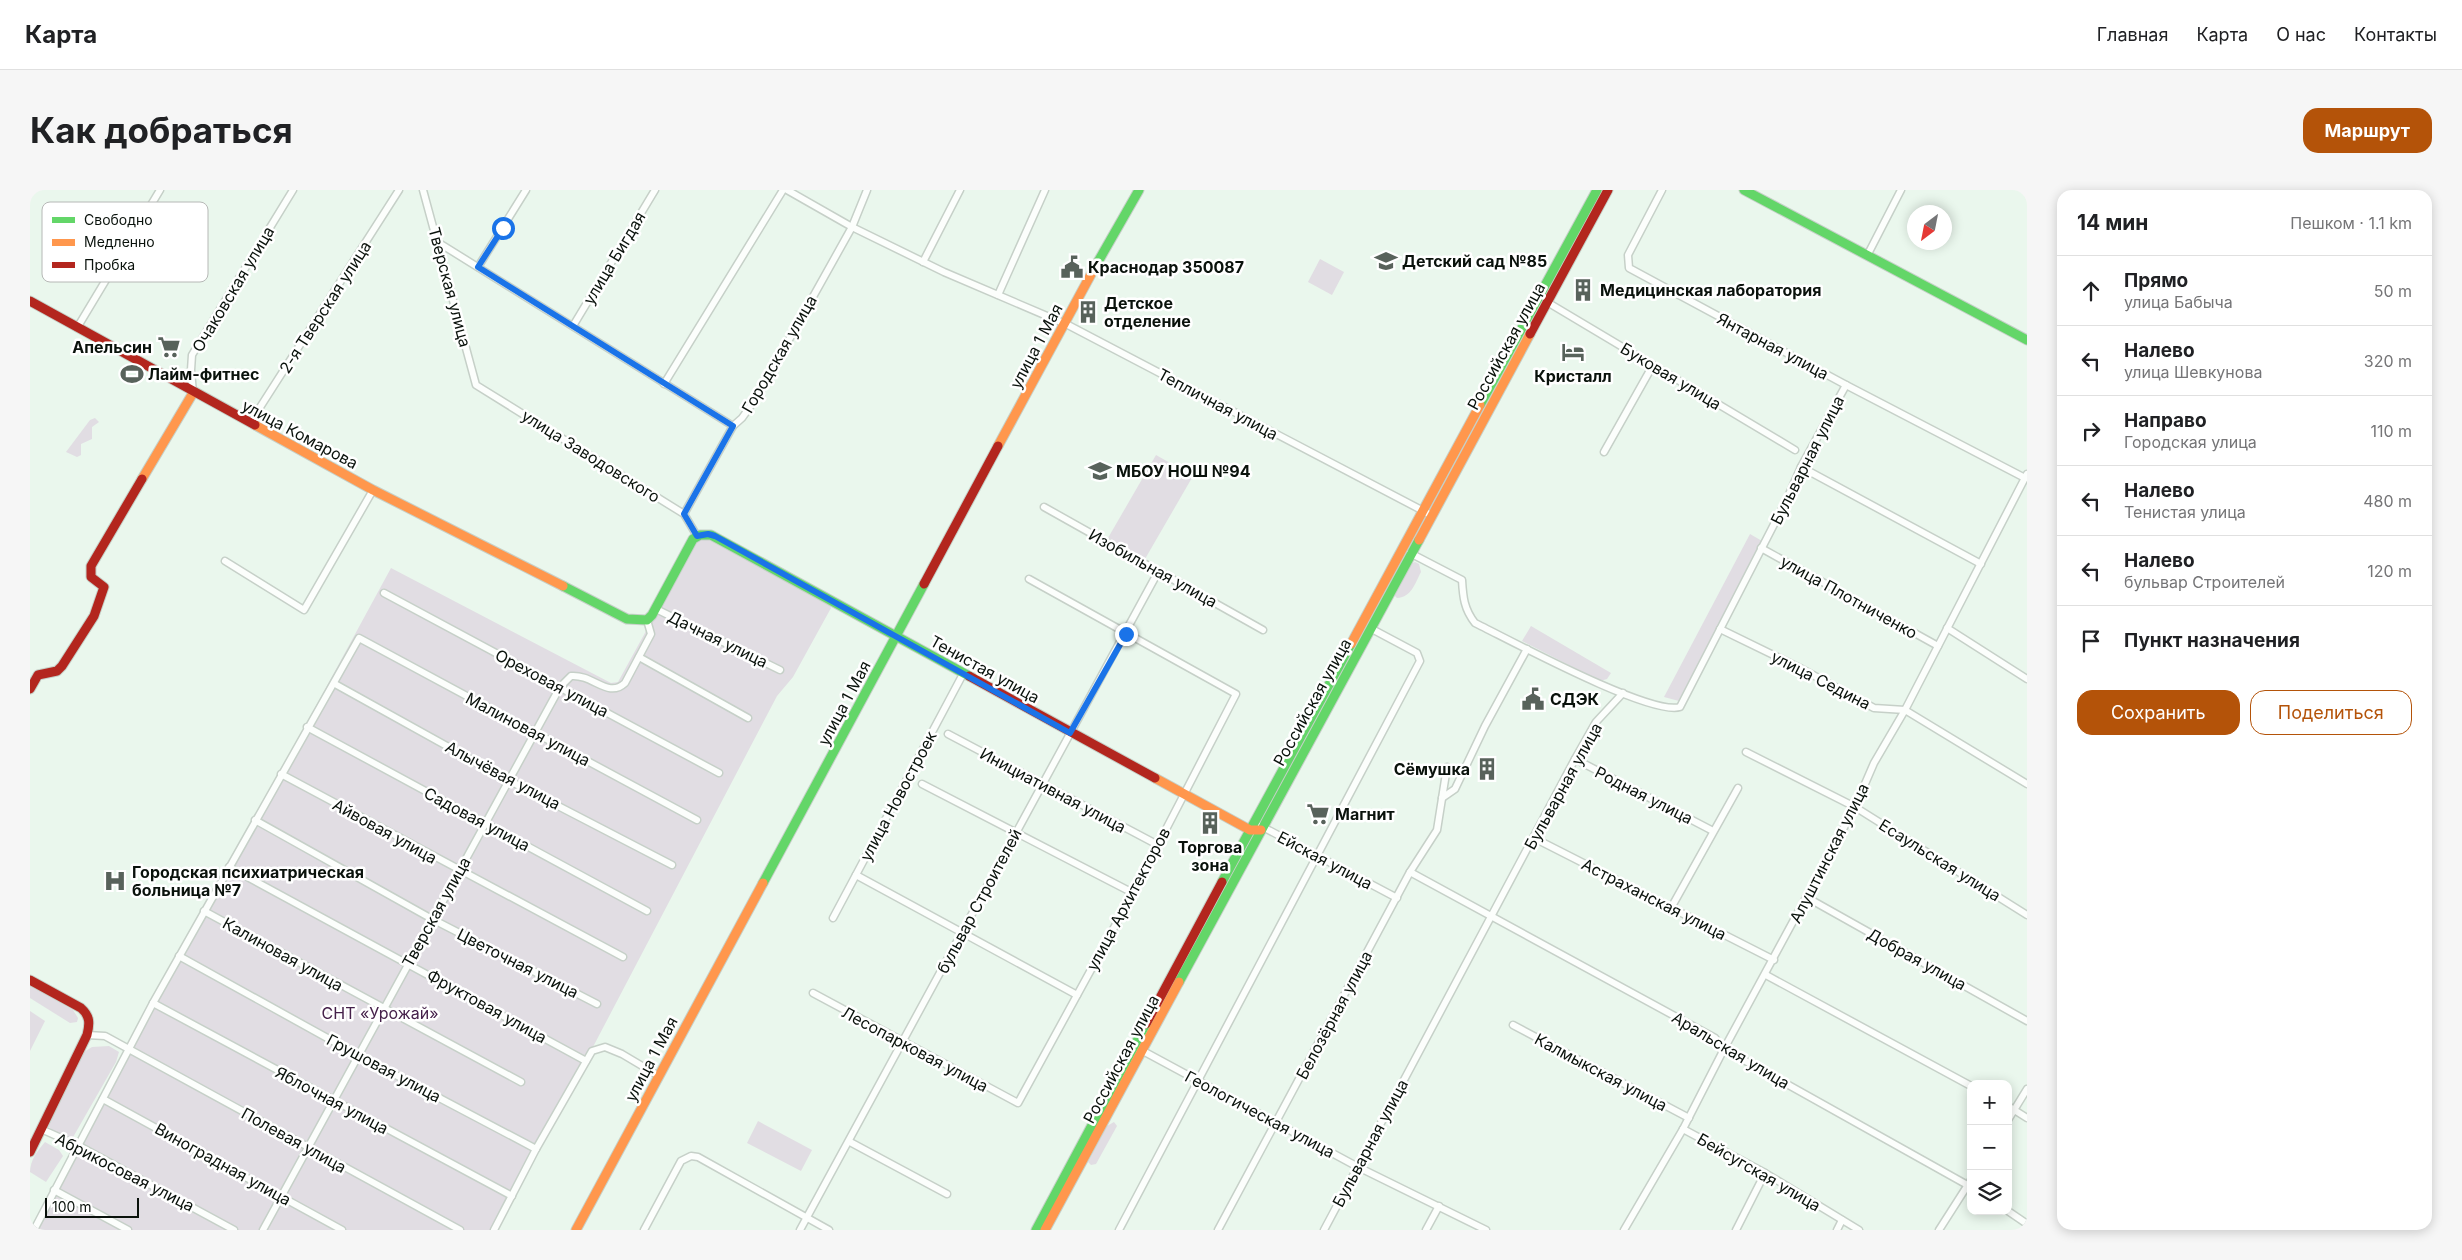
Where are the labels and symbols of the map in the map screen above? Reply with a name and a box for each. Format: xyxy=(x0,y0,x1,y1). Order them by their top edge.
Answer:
legend xyxy=(42,202,208,282)
north arrow xyxy=(1907,205,1952,250)
street label: улица Бигдая xyxy=(578,208,650,308)
text: Свободно xyxy=(84,211,153,228)
route start xyxy=(492,217,515,240)
street label: Очаковская улица xyxy=(188,223,278,355)
street label: Тверская улица xyxy=(424,225,476,349)
text: Медленно xyxy=(84,233,155,250)
street label: 2-я Тверская улица xyxy=(275,237,375,377)
school or university icon: Детский сад №85 xyxy=(1373,248,1399,274)
place label: Детский сад №85 xyxy=(1402,251,1547,271)
public building icon: Краснодар 350087 xyxy=(1059,254,1085,280)
text: Пробка xyxy=(84,256,135,273)
place label: Краснодар 350087 xyxy=(1088,257,1244,277)
building icon: Медицинская лаборатория xyxy=(1570,277,1596,303)
street label: Российская улица xyxy=(1463,279,1549,413)
place label: Медицинская лаборатория xyxy=(1600,280,1822,300)
street label: Городская улица xyxy=(737,292,821,416)
place label: Детское отделение xyxy=(1104,293,1191,331)
building icon: Детское отделение xyxy=(1075,299,1101,325)
street label: улица 1 Мая xyxy=(1005,300,1067,392)
street label: Янтарная улица xyxy=(1714,308,1832,384)
supermarket icon: Апельсин xyxy=(156,334,182,360)
place label: Апельсин xyxy=(72,337,152,357)
street label: Буковая улица xyxy=(1617,338,1725,414)
hotel icon: Кристалл xyxy=(1560,339,1586,365)
sports icon: Лайм-фитнес xyxy=(119,361,145,387)
place label: Лайм-фитнес xyxy=(148,364,259,384)
street label: Тепличная улица xyxy=(1155,364,1281,444)
place label: Кристалл xyxy=(1534,366,1612,386)
street label: Бульварная улица xyxy=(1766,392,1848,528)
street label: улица Комарова xyxy=(239,395,361,473)
street label: улица Заводовского xyxy=(518,405,664,507)
school or university icon: МБОУ НОШ №94 xyxy=(1087,458,1113,484)
place label: МБОУ НОШ №94 xyxy=(1116,461,1251,481)
street label: Изобильная улица xyxy=(1085,524,1221,612)
street label: улица Плотниченко xyxy=(1777,551,1921,643)
street label: Дачная улица xyxy=(665,606,771,672)
route end xyxy=(1115,623,1138,646)
street label: Тенистая улица xyxy=(927,631,1043,707)
street label: Российская улица xyxy=(1269,635,1355,769)
street label: Ореховая улица xyxy=(492,645,612,721)
street label: улица Седина xyxy=(1768,646,1874,714)
street label: улица 1 Мая xyxy=(813,657,875,749)
public building icon: СДЭК xyxy=(1520,686,1546,712)
street label: Малиновая улица xyxy=(462,688,594,770)
place label: СДЭК xyxy=(1550,689,1600,709)
street label: Бульварная улица xyxy=(1520,719,1606,853)
street label: улица Новостроек xyxy=(855,727,941,864)
street label: Алычёвая улица xyxy=(442,736,564,814)
street label: Инициативная улица xyxy=(977,743,1129,837)
building icon: Сёмушка xyxy=(1474,756,1500,782)
place label: Сёмушка xyxy=(1394,759,1470,779)
street label: Родная улица xyxy=(1592,762,1696,828)
street label: Алуштинская улица xyxy=(1785,780,1873,926)
street label: Садовая улица xyxy=(421,783,533,855)
street label: Айвовая улица xyxy=(329,794,441,868)
supermarket icon: Магнит xyxy=(1305,801,1331,827)
place label: Магнит xyxy=(1335,804,1395,824)
building icon: Торгова зона xyxy=(1197,810,1223,836)
street label: Есаульская улица xyxy=(1875,815,2005,905)
street label: улица Архитекторов xyxy=(1082,824,1174,974)
street label: бульвар Строителей xyxy=(932,825,1026,977)
street label: Ейская улица xyxy=(1274,827,1376,893)
place label: Торгова зона xyxy=(1178,837,1242,875)
street label: Тверская улица xyxy=(397,853,475,971)
street label: Астраханская улица xyxy=(1578,854,1730,944)
place label: Городская психиатрическая больница №7 xyxy=(132,862,364,900)
hospital icon: Городская психиатрическая больница №7 xyxy=(102,868,128,894)
street label: Калиновая улица xyxy=(219,913,347,995)
street label: Цветочная улица xyxy=(454,924,582,1002)
street label: Добрая улица xyxy=(1864,924,1970,994)
street label: Белозёрная улица xyxy=(1292,947,1376,1083)
street label: Фруктовая улица xyxy=(424,965,550,1047)
street label: Российская улица xyxy=(1079,991,1163,1127)
street label: Лесопарковая улица xyxy=(838,1002,992,1096)
park label: СНТ «Урожай» xyxy=(322,1003,438,1023)
street label: Аральская улица xyxy=(1669,1007,1793,1093)
street label: улица 1 Мая xyxy=(620,1013,682,1105)
street label: Грушовая улица xyxy=(323,1029,445,1107)
street label: Калмыкская улица xyxy=(1531,1029,1671,1115)
street label: Яблочная улица xyxy=(272,1062,392,1138)
street label: Геологическая улица xyxy=(1182,1066,1338,1162)
street label: Бульварная улица xyxy=(1328,1076,1412,1210)
street label: Полевая улица xyxy=(238,1103,350,1177)
street label: Виноградная улица xyxy=(151,1118,295,1210)
street label: Абрикосовая улица xyxy=(52,1128,198,1216)
street label: Бейсугская улица xyxy=(1694,1129,1824,1215)
scale bar xyxy=(45,1195,139,1218)

